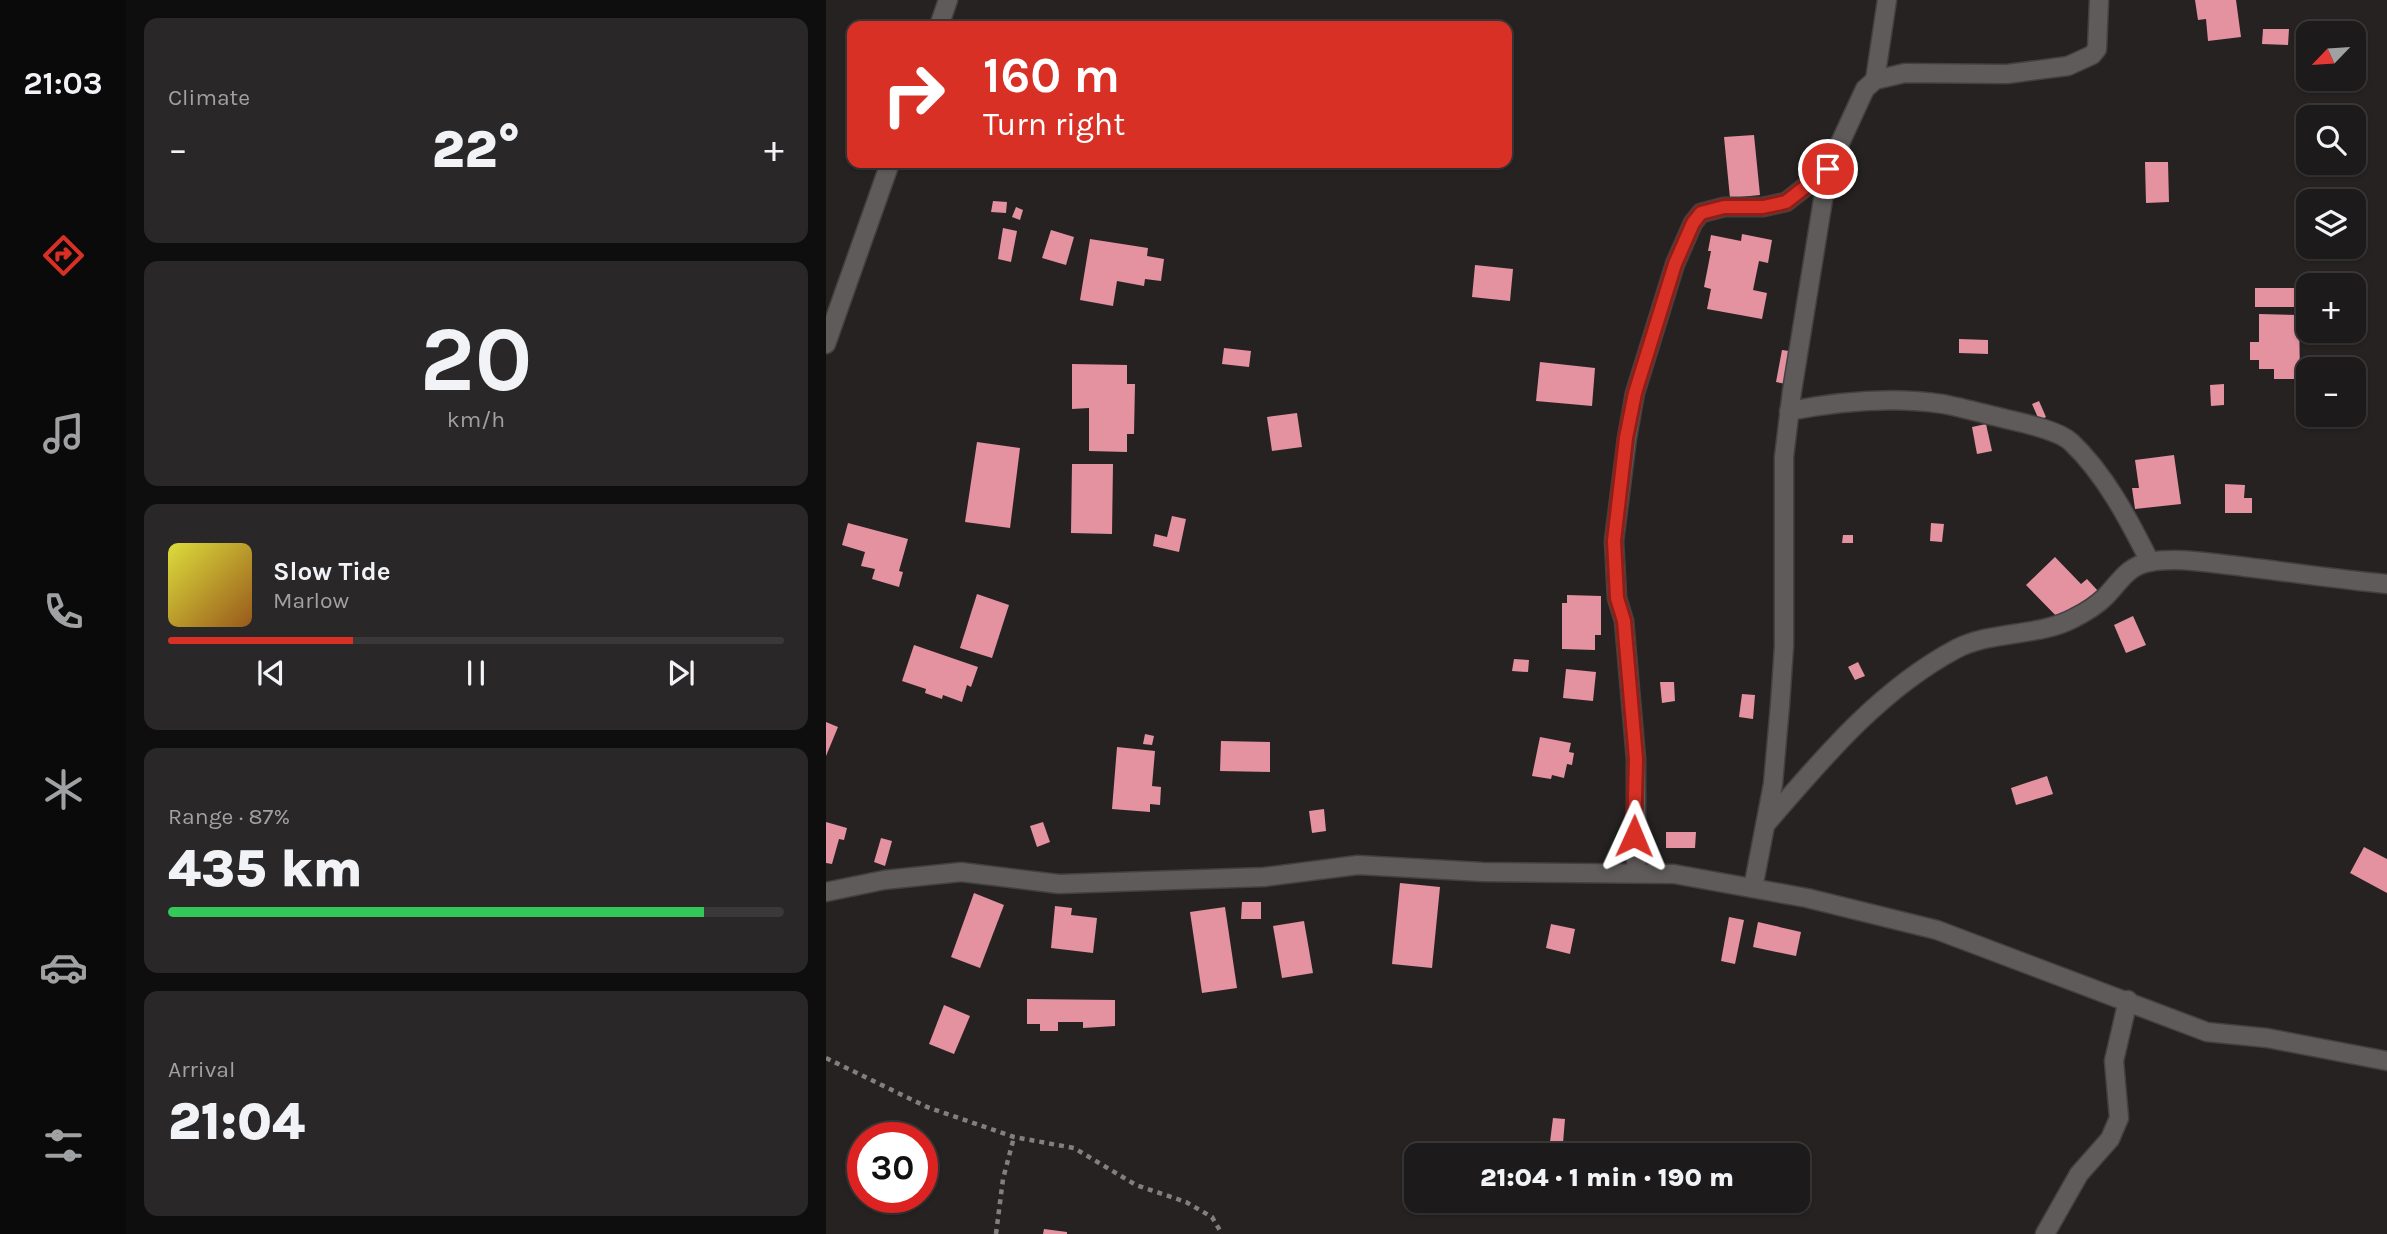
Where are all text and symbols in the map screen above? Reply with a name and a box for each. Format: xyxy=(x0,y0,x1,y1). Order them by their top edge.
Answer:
north arrow xyxy=(2296,21,2366,91)
map controls xyxy=(2296,21,2366,427)
text: 160 m xyxy=(983,47,1120,104)
icon: right xyxy=(868,49,959,140)
text: 21:03 xyxy=(23,65,103,102)
text: Climate xyxy=(168,84,250,111)
button: search xyxy=(2296,105,2366,175)
text: Turn right xyxy=(983,106,1125,143)
text: 22° xyxy=(432,119,520,180)
text: − xyxy=(168,127,188,172)
text: + xyxy=(764,127,784,172)
pin xyxy=(1798,139,1858,199)
icon: arrive xyxy=(1809,150,1847,188)
button: layers xyxy=(2296,189,2366,259)
icon: directions xyxy=(39,231,88,280)
button: + xyxy=(2296,273,2366,343)
text: 20 xyxy=(420,307,532,413)
button: − xyxy=(2296,357,2366,427)
text: km/h xyxy=(447,406,505,433)
icon: music xyxy=(39,409,88,458)
text: Slow Tide xyxy=(273,556,391,587)
icon: phone xyxy=(39,587,88,636)
text: Marlow xyxy=(273,587,349,614)
icon: previous xyxy=(252,654,290,692)
icon: pause xyxy=(457,654,495,692)
icon: next xyxy=(662,654,700,692)
icon: climate xyxy=(39,765,88,814)
position arrow xyxy=(1597,799,1671,873)
text: Range · 87% xyxy=(168,803,290,830)
text: 435 km xyxy=(168,838,363,899)
icon: car xyxy=(39,943,88,992)
text: Arrival xyxy=(168,1056,235,1083)
text: 21:04 xyxy=(168,1091,305,1152)
icon: filters xyxy=(39,1121,88,1170)
speed limit sign: 30 xyxy=(847,1122,938,1213)
text: 21:04 · 1 min · 190 m xyxy=(1480,1162,1734,1193)

